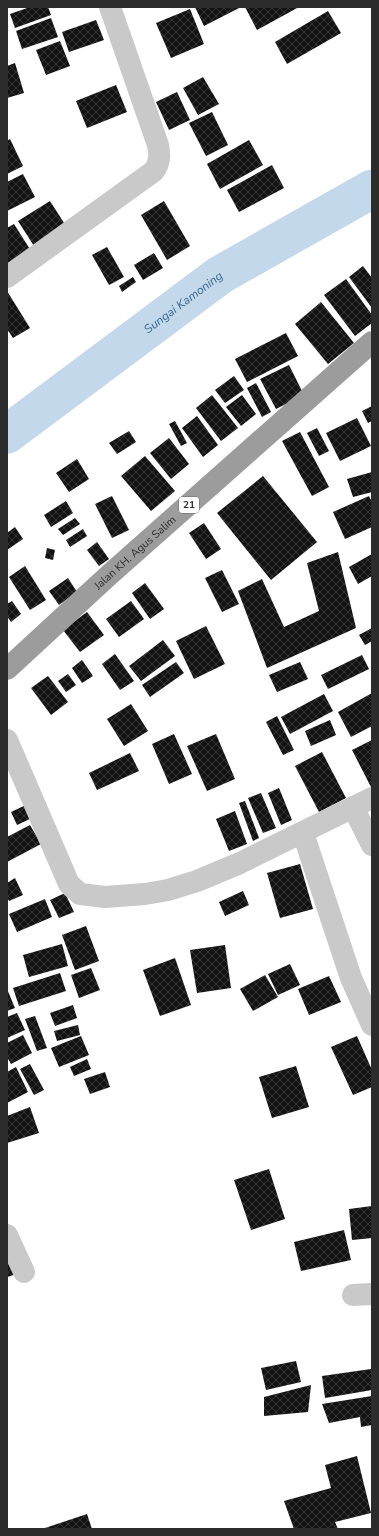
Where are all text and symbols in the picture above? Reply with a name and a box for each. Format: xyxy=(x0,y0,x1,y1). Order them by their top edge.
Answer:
water label: Sungai Kamoning xyxy=(141,268,226,337)
road number: 21 xyxy=(179,497,199,513)
street label: Jalan KH. Agus Salim xyxy=(90,512,179,593)

